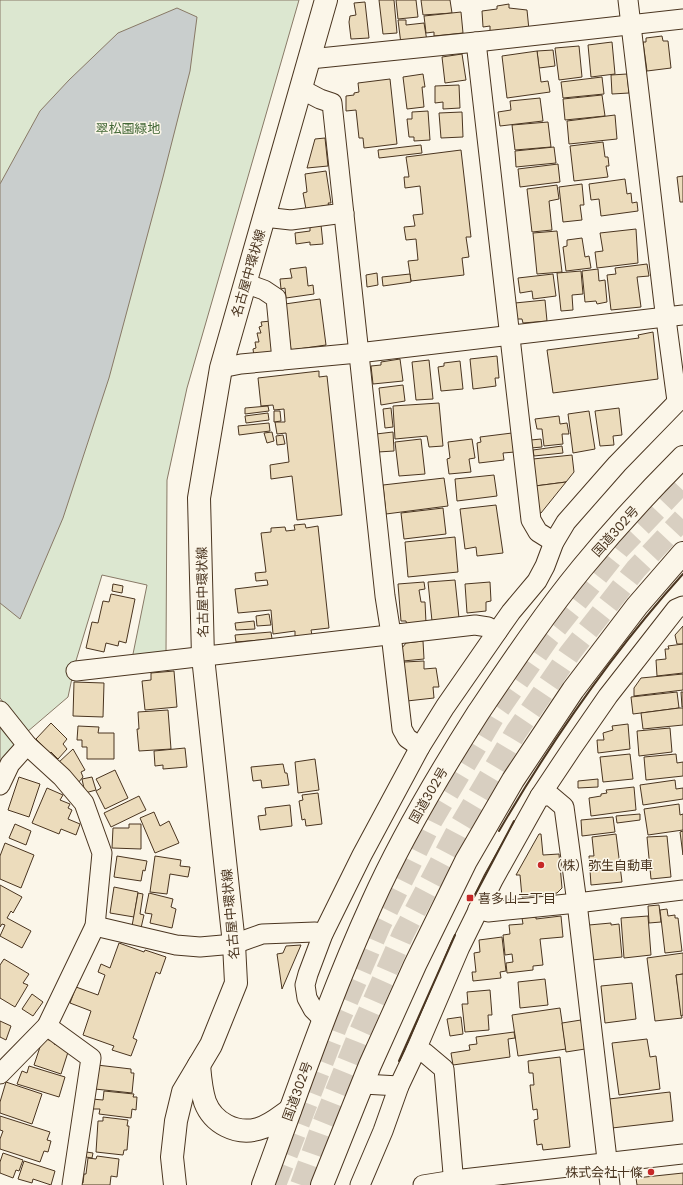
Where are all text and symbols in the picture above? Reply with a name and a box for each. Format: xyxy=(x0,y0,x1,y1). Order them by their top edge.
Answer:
park label: 翠松園緑地 xyxy=(95,119,161,138)
street label: 名古屋中環状線 xyxy=(227,227,270,320)
street label: 国道302号 xyxy=(587,502,643,561)
street label: 名古屋中環状線 xyxy=(192,546,213,638)
street label: 国道302号 xyxy=(405,764,452,827)
place label: （株）弥生自動車 xyxy=(549,856,653,875)
marker: （株）弥生自動車 xyxy=(536,860,546,870)
street label: 名古屋中環状線 xyxy=(217,868,244,960)
place label: 喜多山二丁目 xyxy=(478,889,556,908)
marker: 喜多山二丁目 xyxy=(465,893,475,903)
street label: 国道302号 xyxy=(278,1059,317,1124)
place label: 株式会社十條 xyxy=(565,1163,643,1182)
marker: 株式会社十條 xyxy=(646,1167,656,1177)

